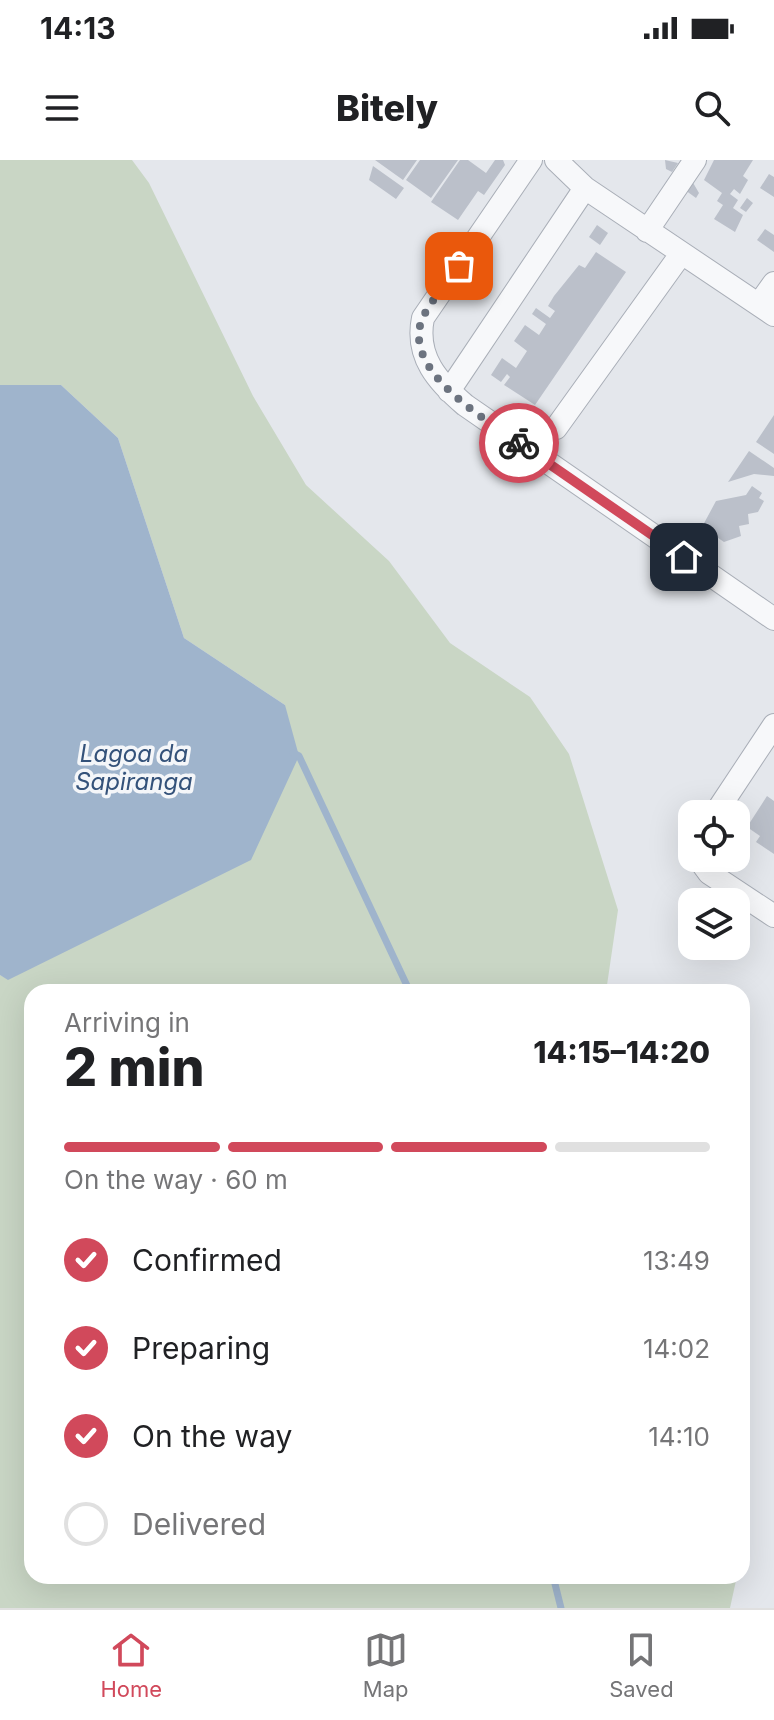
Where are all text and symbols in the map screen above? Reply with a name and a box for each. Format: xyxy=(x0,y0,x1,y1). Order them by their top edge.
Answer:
text: 14:13 xyxy=(40,10,116,46)
icon: menu xyxy=(40,86,84,130)
text: Bitely xyxy=(336,86,438,130)
icon: search xyxy=(690,86,734,130)
pin xyxy=(425,232,493,300)
icon: bag xyxy=(437,244,481,288)
courier xyxy=(479,403,559,483)
icon: bike xyxy=(497,421,541,465)
pin xyxy=(650,523,718,591)
icon: home xyxy=(662,535,706,579)
water label: Lagoa da Sapiranga xyxy=(75,739,193,796)
map controls xyxy=(678,800,750,960)
button: locate xyxy=(678,800,750,872)
button: layers xyxy=(678,888,750,960)
text: Arriving in xyxy=(64,1007,190,1038)
text: 14:15–14:20 xyxy=(533,1034,710,1070)
text: 2 min xyxy=(64,1036,205,1099)
text: On the way · 60 m xyxy=(64,1164,288,1195)
icon: check xyxy=(64,1238,108,1282)
text: Confirmed xyxy=(132,1242,282,1278)
text: 13:49 xyxy=(643,1245,710,1276)
icon: check xyxy=(64,1326,108,1370)
text: Preparing xyxy=(132,1330,270,1366)
text: 14:02 xyxy=(643,1333,710,1364)
icon: check xyxy=(64,1414,108,1458)
text: On the way xyxy=(132,1418,292,1454)
text: 14:10 xyxy=(648,1421,710,1452)
text: Delivered xyxy=(132,1506,266,1542)
tab: Home xyxy=(100,1628,162,1702)
tab: Map xyxy=(363,1628,408,1702)
tab: Saved xyxy=(609,1628,674,1702)

